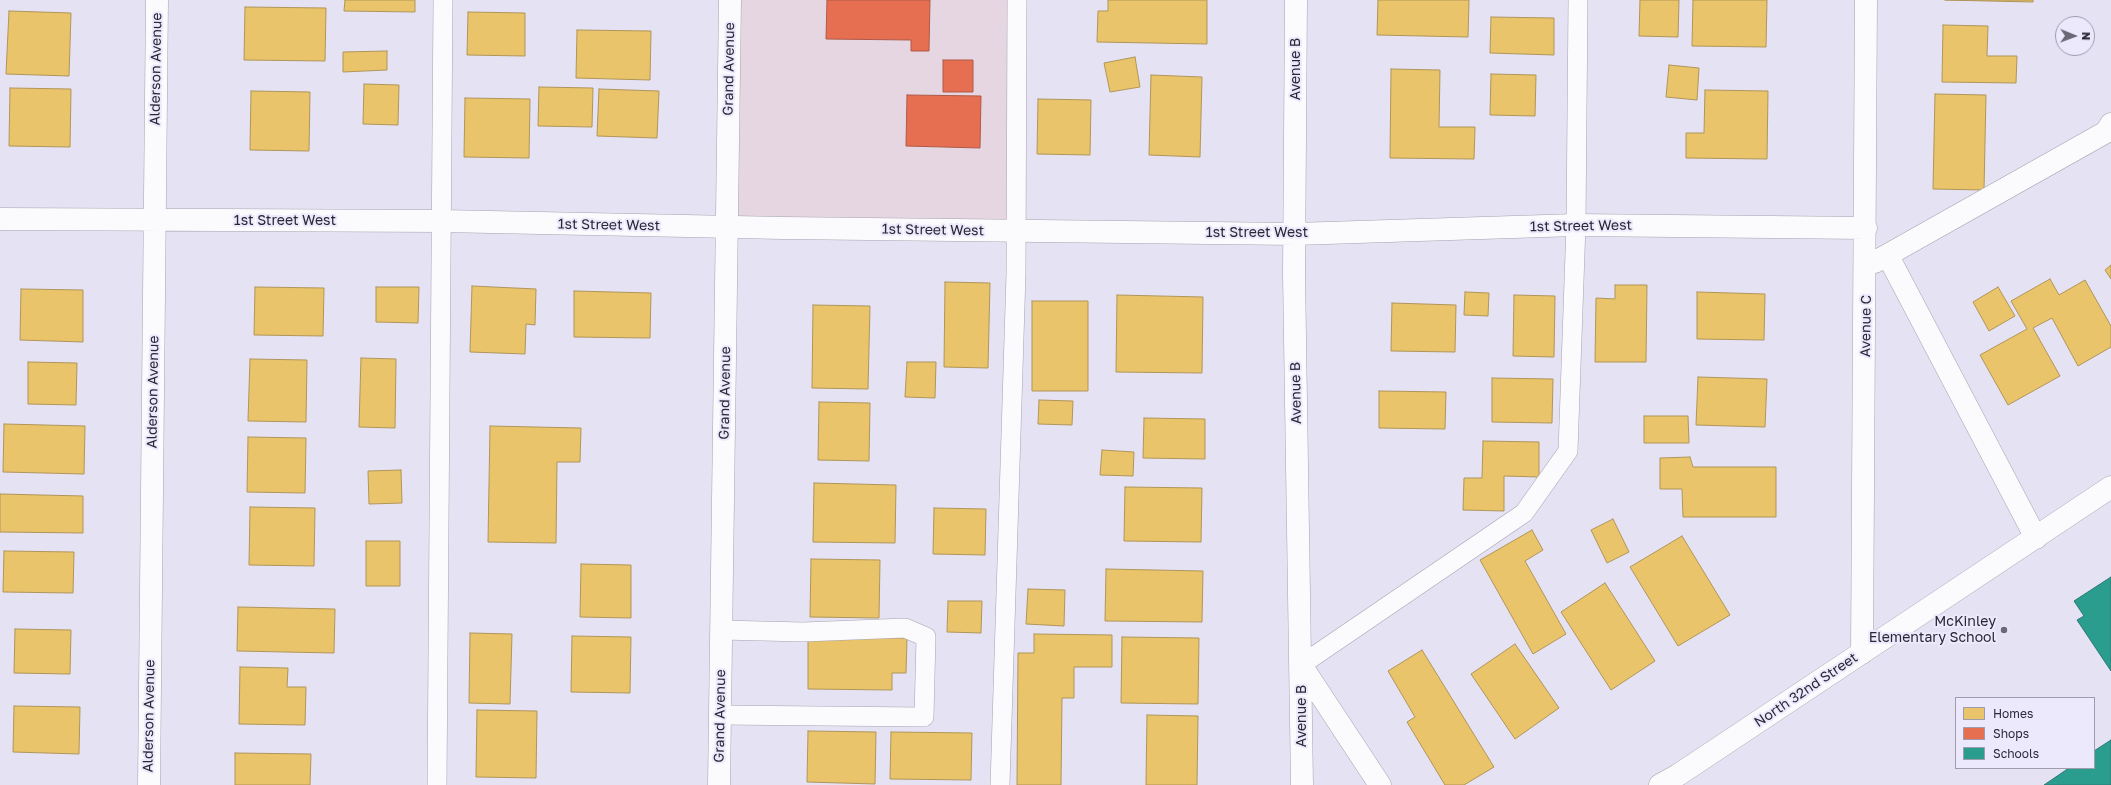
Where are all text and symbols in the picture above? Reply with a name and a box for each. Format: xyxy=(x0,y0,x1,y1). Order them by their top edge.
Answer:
street label: Alderson Avenue xyxy=(147,12,165,126)
north arrow xyxy=(2055,16,2095,56)
street label: Grand Avenue xyxy=(720,22,738,116)
text: N xyxy=(2080,32,2093,41)
street label: Avenue B xyxy=(1288,38,1304,100)
street label: 1st Street West xyxy=(234,213,336,229)
street label: 1st Street West xyxy=(558,216,660,234)
street label: 1st Street West xyxy=(1530,217,1632,235)
street label: 1st Street West xyxy=(882,221,984,239)
street label: 1st Street West xyxy=(1206,225,1308,241)
street label: Avenue C xyxy=(1857,295,1875,357)
street label: Alderson Avenue xyxy=(144,335,162,449)
street label: Grand Avenue xyxy=(716,346,734,440)
street label: Avenue B xyxy=(1287,362,1305,424)
place label: McKinley Elementary School xyxy=(1869,614,1996,646)
marker: McKinley Elementary School xyxy=(1999,625,2009,635)
street label: North 32nd Street xyxy=(1751,649,1861,731)
street label: Alderson Avenue xyxy=(140,659,158,773)
street label: Grand Avenue xyxy=(711,669,729,763)
street label: Avenue B xyxy=(1294,685,1310,747)
legend xyxy=(1955,697,2095,769)
text: Homes xyxy=(1993,706,2033,721)
text: Shops xyxy=(1993,726,2029,741)
text: Schools xyxy=(1993,746,2039,761)

